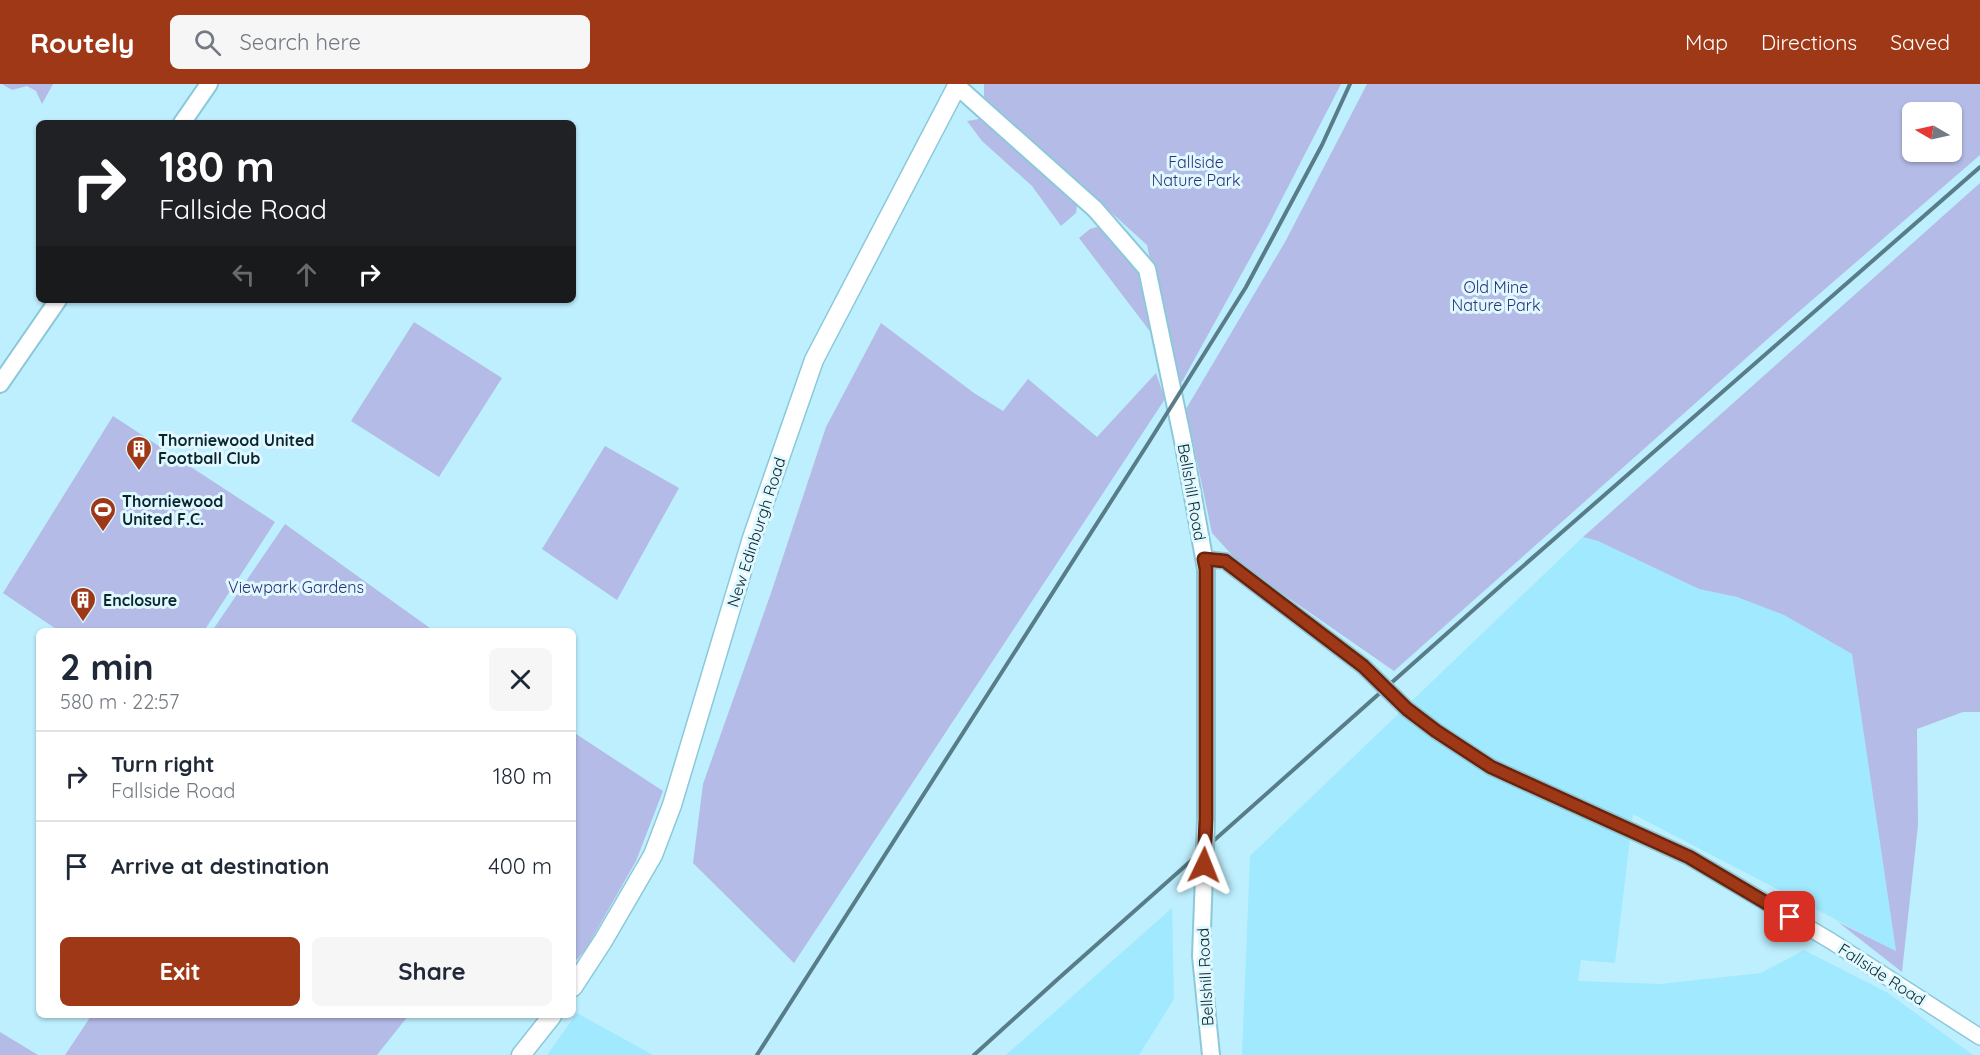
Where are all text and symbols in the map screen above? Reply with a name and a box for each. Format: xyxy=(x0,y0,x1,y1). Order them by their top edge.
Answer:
search box xyxy=(170,15,590,69)
text: Routely xyxy=(30,25,134,60)
icon: search xyxy=(191,26,224,59)
text: Search here xyxy=(239,28,361,56)
text: Map xyxy=(1685,29,1728,55)
text: Directions xyxy=(1761,29,1857,55)
text: Saved xyxy=(1890,29,1950,55)
north arrow xyxy=(1902,102,1962,162)
map controls xyxy=(1902,102,1962,162)
text: 180 m xyxy=(159,140,275,193)
icon: right xyxy=(60,144,138,222)
park label: Fallside Nature Park xyxy=(1152,152,1240,190)
text: Fallside Road xyxy=(159,192,327,226)
icon: left xyxy=(227,258,260,291)
icon: ahead xyxy=(290,258,323,291)
icon: right xyxy=(353,258,386,291)
park label: Old Mine Nature Park xyxy=(1452,277,1540,315)
place label: Thorniewood United Football Club xyxy=(158,430,314,468)
building icon: Thorniewood United Football Club xyxy=(124,434,154,472)
street label: Bellshill Road xyxy=(1174,442,1210,542)
street label: New Edinburgh Road xyxy=(722,455,790,609)
place label: Thorniewood United F.C. xyxy=(122,491,223,529)
sports icon: Thorniewood United F.C. xyxy=(88,495,118,533)
park label: Viewpark Gardens xyxy=(228,577,364,597)
building icon: Enclosure xyxy=(68,585,98,623)
place label: Enclosure xyxy=(103,590,177,610)
text: 2 min xyxy=(60,644,154,689)
button: close xyxy=(489,648,552,711)
text: 580 m · 22:57 xyxy=(60,689,179,714)
text: Turn right xyxy=(111,750,215,778)
icon: right xyxy=(60,760,93,793)
text: 180 m xyxy=(493,762,552,790)
text: Fallside Road xyxy=(111,778,235,803)
position arrow xyxy=(1172,833,1236,897)
icon: arrive xyxy=(60,850,93,883)
text: Arrive at destination xyxy=(111,852,329,880)
text: 400 m xyxy=(488,852,552,880)
pin xyxy=(1764,891,1815,942)
icon: arrive xyxy=(1773,900,1806,933)
street label: Bellshill Road xyxy=(1192,927,1218,1027)
button: Exit xyxy=(60,937,300,1006)
button: Share xyxy=(312,937,552,1006)
street label: Fallside Road xyxy=(1835,939,1929,1009)

